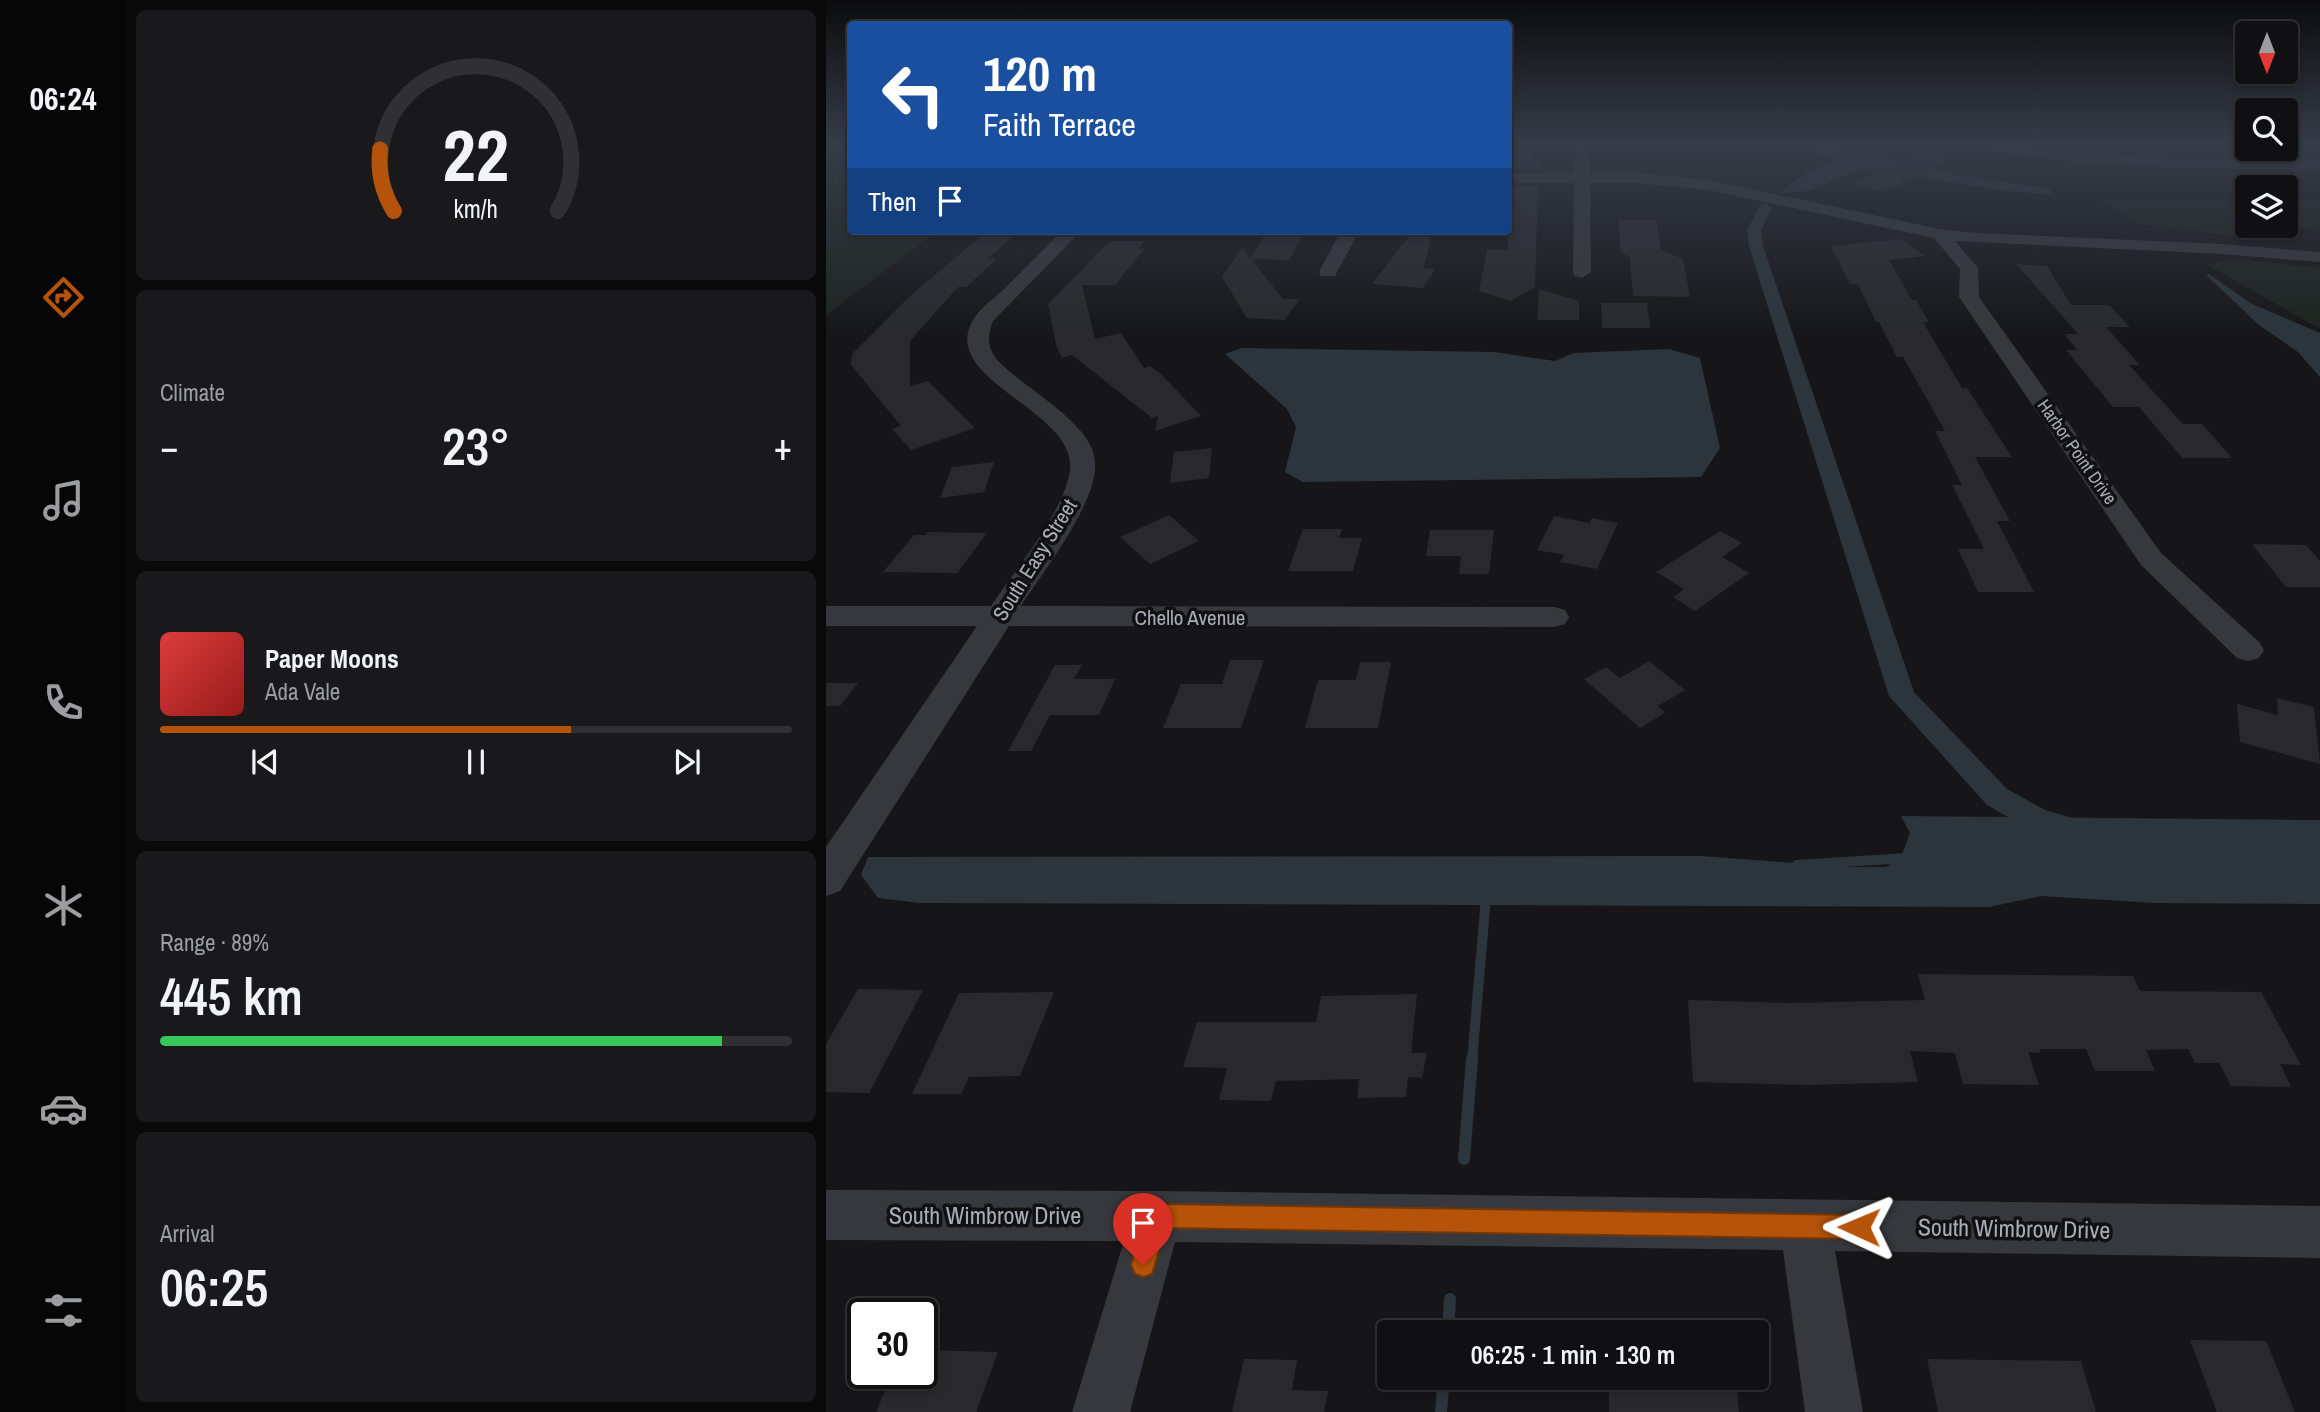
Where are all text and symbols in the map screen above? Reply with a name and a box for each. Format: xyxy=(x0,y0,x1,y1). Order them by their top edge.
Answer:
north arrow xyxy=(2235,21,2298,84)
map controls xyxy=(2235,21,2298,238)
text: 120 m xyxy=(983,40,1097,106)
icon: left xyxy=(868,49,959,140)
text: 06:24 xyxy=(29,77,97,120)
button: search xyxy=(2235,98,2298,161)
text: Faith Terrace xyxy=(983,103,1136,146)
text: 22 xyxy=(443,107,509,205)
button: layers xyxy=(2235,175,2298,238)
icon: arrive xyxy=(931,182,969,220)
text: Then xyxy=(868,184,917,219)
text: km/h xyxy=(454,192,498,226)
icon: directions xyxy=(39,273,88,322)
text: Climate xyxy=(160,377,225,408)
street label: Harbor Point Drive xyxy=(2032,394,2123,509)
text: 23° xyxy=(442,411,510,481)
text: − xyxy=(160,421,178,472)
text: + xyxy=(774,421,792,472)
icon: music xyxy=(39,476,88,525)
street label: South Easy Street xyxy=(985,493,1084,626)
street label: Chello Avenue xyxy=(1135,603,1245,632)
text: Paper Moons xyxy=(265,641,399,676)
text: Ada Vale xyxy=(265,676,340,707)
icon: phone xyxy=(39,678,88,727)
icon: previous xyxy=(246,743,284,781)
icon: pause xyxy=(457,743,495,781)
icon: next xyxy=(668,743,706,781)
icon: climate xyxy=(39,881,88,930)
text: Range · 89% xyxy=(160,927,269,958)
text: 445 km xyxy=(160,961,303,1031)
icon: car xyxy=(39,1084,88,1133)
position arrow xyxy=(1822,1190,1896,1264)
pin xyxy=(1113,1193,1173,1265)
street label: South Wimbrow Drive xyxy=(889,1199,1081,1231)
icon: arrive xyxy=(1124,1204,1162,1242)
street label: South Wimbrow Drive xyxy=(1918,1210,2111,1246)
text: Arrival xyxy=(160,1218,215,1249)
text: 06:25 xyxy=(160,1252,268,1322)
icon: filters xyxy=(39,1286,88,1335)
speed limit sign: 30 xyxy=(847,1298,938,1389)
text: 06:25 · 1 min · 130 m xyxy=(1471,1337,1675,1372)

